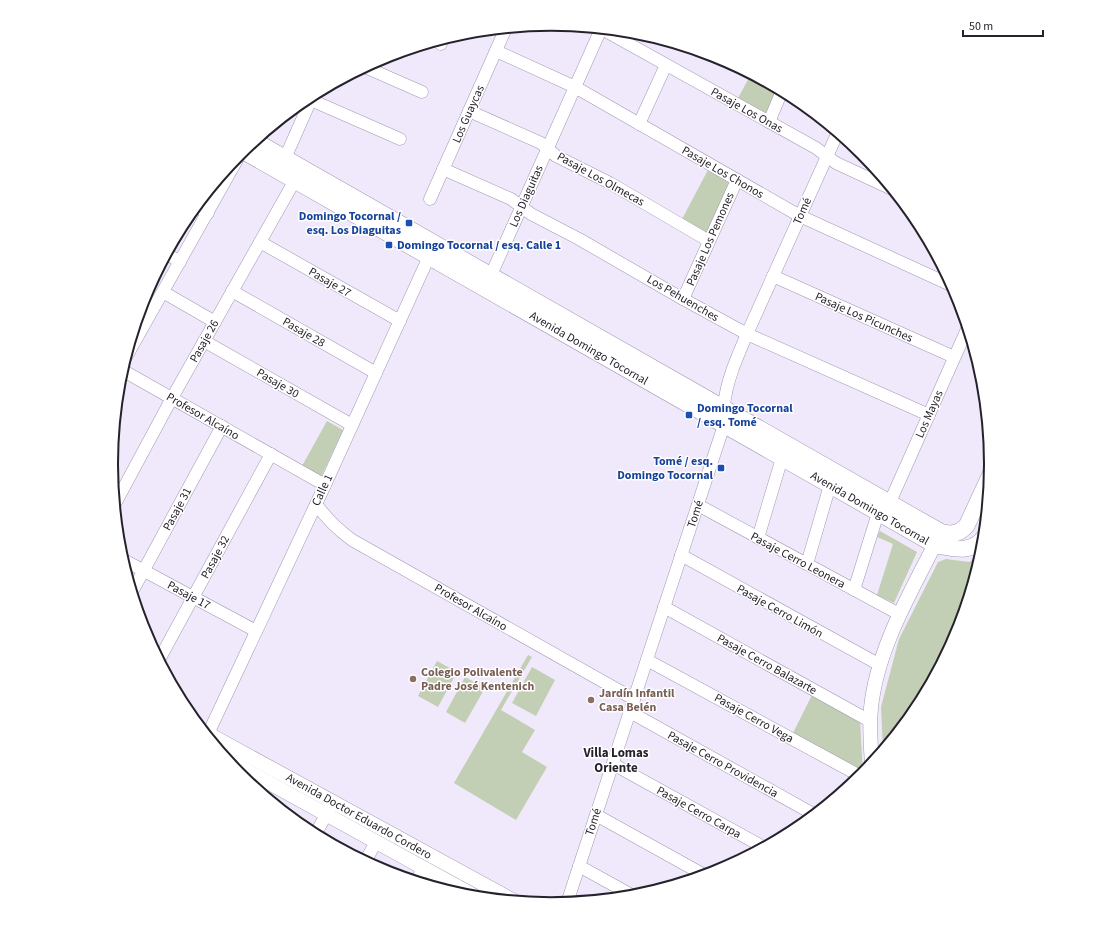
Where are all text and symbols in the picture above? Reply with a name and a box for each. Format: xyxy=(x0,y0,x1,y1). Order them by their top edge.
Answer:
scale bar xyxy=(963,12,1043,38)
text: 50 m xyxy=(969,18,993,35)
street label: Los Guaycas xyxy=(448,83,489,146)
street label: Pasaje Los Onas xyxy=(708,84,786,137)
street label: Pasaje Los Chonos xyxy=(679,142,767,203)
street label: Pasaje Los Olmecas xyxy=(554,148,648,211)
street label: Los Diaguitas xyxy=(505,162,548,230)
street label: Pasaje Los Pemones xyxy=(682,190,739,289)
street label: Tomé xyxy=(789,195,816,227)
place label: Domingo Tocornal / esq. Los Diaguitas xyxy=(299,208,401,239)
marker: Domingo Tocornal / esq. Los Diaguitas xyxy=(404,218,414,228)
place label: Domingo Tocornal / esq. Calle 1 xyxy=(397,237,561,254)
marker: Domingo Tocornal / esq. Calle 1 xyxy=(384,240,394,250)
street label: Pasaje 27 xyxy=(305,263,354,301)
street label: Los Pehuenches xyxy=(644,271,722,326)
street label: Pasaje Los Picunches xyxy=(812,288,915,347)
street label: Avenida Domingo Tocornal xyxy=(526,307,651,389)
street label: Pasaje 28 xyxy=(279,313,328,351)
street label: Pasaje 26 xyxy=(186,317,223,366)
street label: Pasaje 30 xyxy=(253,364,302,402)
street label: Los Mayas xyxy=(911,388,948,441)
street label: Profesor Alcaíno xyxy=(163,389,242,444)
place label: Domingo Tocornal / esq. Tomé xyxy=(697,400,793,431)
marker: Domingo Tocornal / esq. Tomé xyxy=(684,410,694,420)
place label: Tomé / esq. Domingo Tocornal xyxy=(617,453,714,484)
marker: Tomé / esq. Domingo Tocornal xyxy=(716,463,726,473)
street label: Avenida Domingo Tocornal xyxy=(807,467,932,549)
street label: Calle 1 xyxy=(308,471,337,509)
street label: Pasaje 31 xyxy=(159,485,196,534)
street label: Tomé xyxy=(683,498,708,530)
street label: Pasaje Cerro Leonera xyxy=(747,528,848,593)
street label: Pasaje 32 xyxy=(197,533,234,582)
street label: Pasaje 17 xyxy=(164,577,213,614)
street label: Profesor Alcaíno xyxy=(431,580,510,635)
street label: Pasaje Cerro Limón xyxy=(733,581,826,642)
street label: Pasaje Cerro Balazarte xyxy=(714,630,820,699)
place label: Colegio Polivalente Padre José Kentenich xyxy=(421,664,534,695)
marker: Colegio Polivalente Padre José Kentenich xyxy=(408,674,418,684)
place label: Jardín Infantil Casa Belén xyxy=(599,685,675,716)
street label: Pasaje Cerro Vega xyxy=(711,690,797,747)
marker: Jardín Infantil Casa Belén xyxy=(586,695,596,705)
street label: Pasaje Cerro Providencia xyxy=(664,727,781,802)
district label: Villa Lomas Oriente xyxy=(582,744,649,777)
street label: Avenida Doctor Eduardo Cordero xyxy=(283,769,435,864)
street label: Pasaje Cerro Carpa xyxy=(653,782,744,843)
street label: Tomé xyxy=(581,806,606,838)

